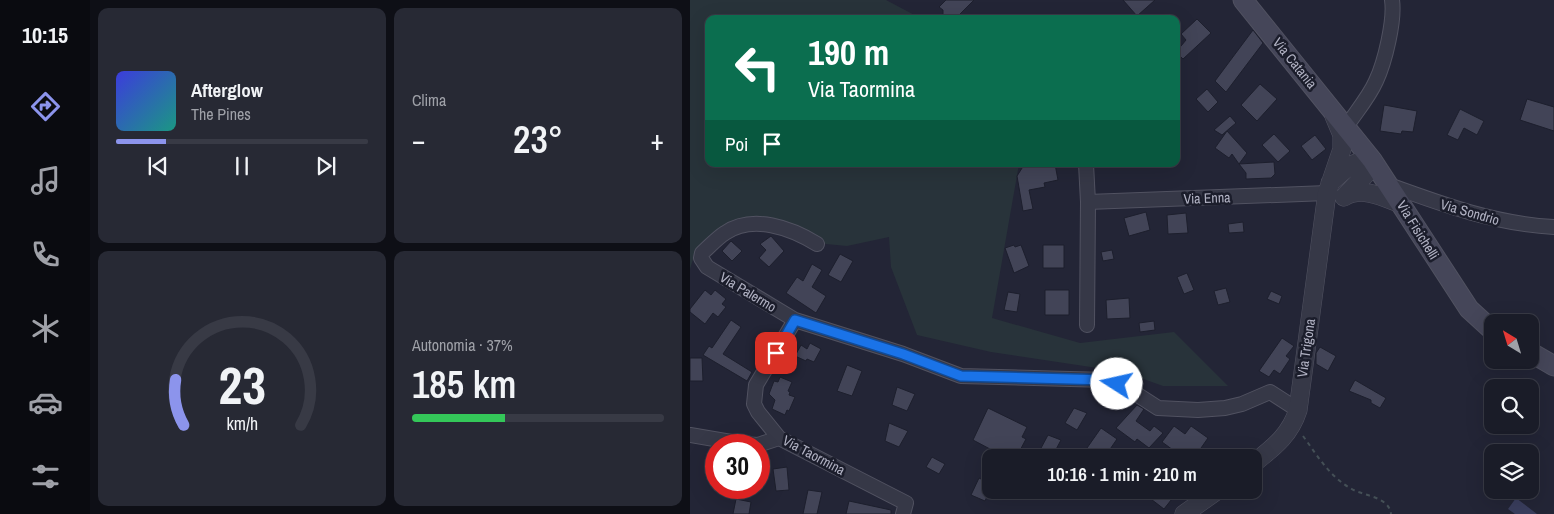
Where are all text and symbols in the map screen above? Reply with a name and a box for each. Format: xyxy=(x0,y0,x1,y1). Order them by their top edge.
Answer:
text: 10:15 xyxy=(22,20,68,50)
text: 190 m xyxy=(808,29,889,76)
street label: Via Catania xyxy=(1269,34,1321,93)
icon: left xyxy=(725,35,790,100)
text: Via Taormina xyxy=(808,74,915,104)
text: Afterglow xyxy=(191,77,263,103)
icon: directions xyxy=(28,89,63,124)
text: Clima xyxy=(412,89,446,111)
text: The Pines xyxy=(191,103,251,125)
text: 23° xyxy=(513,114,563,165)
text: − xyxy=(412,121,425,159)
text: + xyxy=(651,121,664,159)
icon: arrive xyxy=(758,130,786,158)
text: Poi xyxy=(725,131,748,157)
icon: previous xyxy=(144,152,172,180)
icon: pause xyxy=(228,152,256,180)
icon: next xyxy=(312,152,340,180)
icon: music xyxy=(28,163,63,198)
street label: Via Enna xyxy=(1183,188,1231,208)
street label: Via Sondrio xyxy=(1438,195,1502,229)
street label: Via Fisichelli xyxy=(1393,197,1443,263)
icon: phone xyxy=(28,237,63,272)
street label: Via Palermo xyxy=(716,268,780,316)
icon: climate xyxy=(28,311,63,346)
north arrow xyxy=(1484,314,1539,369)
map controls xyxy=(1484,314,1539,499)
street label: Via Trigona xyxy=(1293,317,1319,379)
pin xyxy=(755,332,797,374)
text: Autonomia · 37% xyxy=(412,334,513,356)
icon: arrive xyxy=(762,339,790,367)
text: 23 xyxy=(218,350,266,420)
position arrow xyxy=(1090,357,1142,409)
text: 185 km xyxy=(412,359,516,410)
button: search xyxy=(1484,379,1539,434)
icon: car xyxy=(28,385,63,420)
text: km/h xyxy=(226,412,258,436)
street label: Via Taormina xyxy=(780,431,849,479)
speed limit sign: 30 xyxy=(705,434,770,499)
button: layers xyxy=(1484,444,1539,499)
icon: filters xyxy=(28,459,63,494)
text: 10:16 · 1 min · 210 m xyxy=(1047,461,1197,487)

